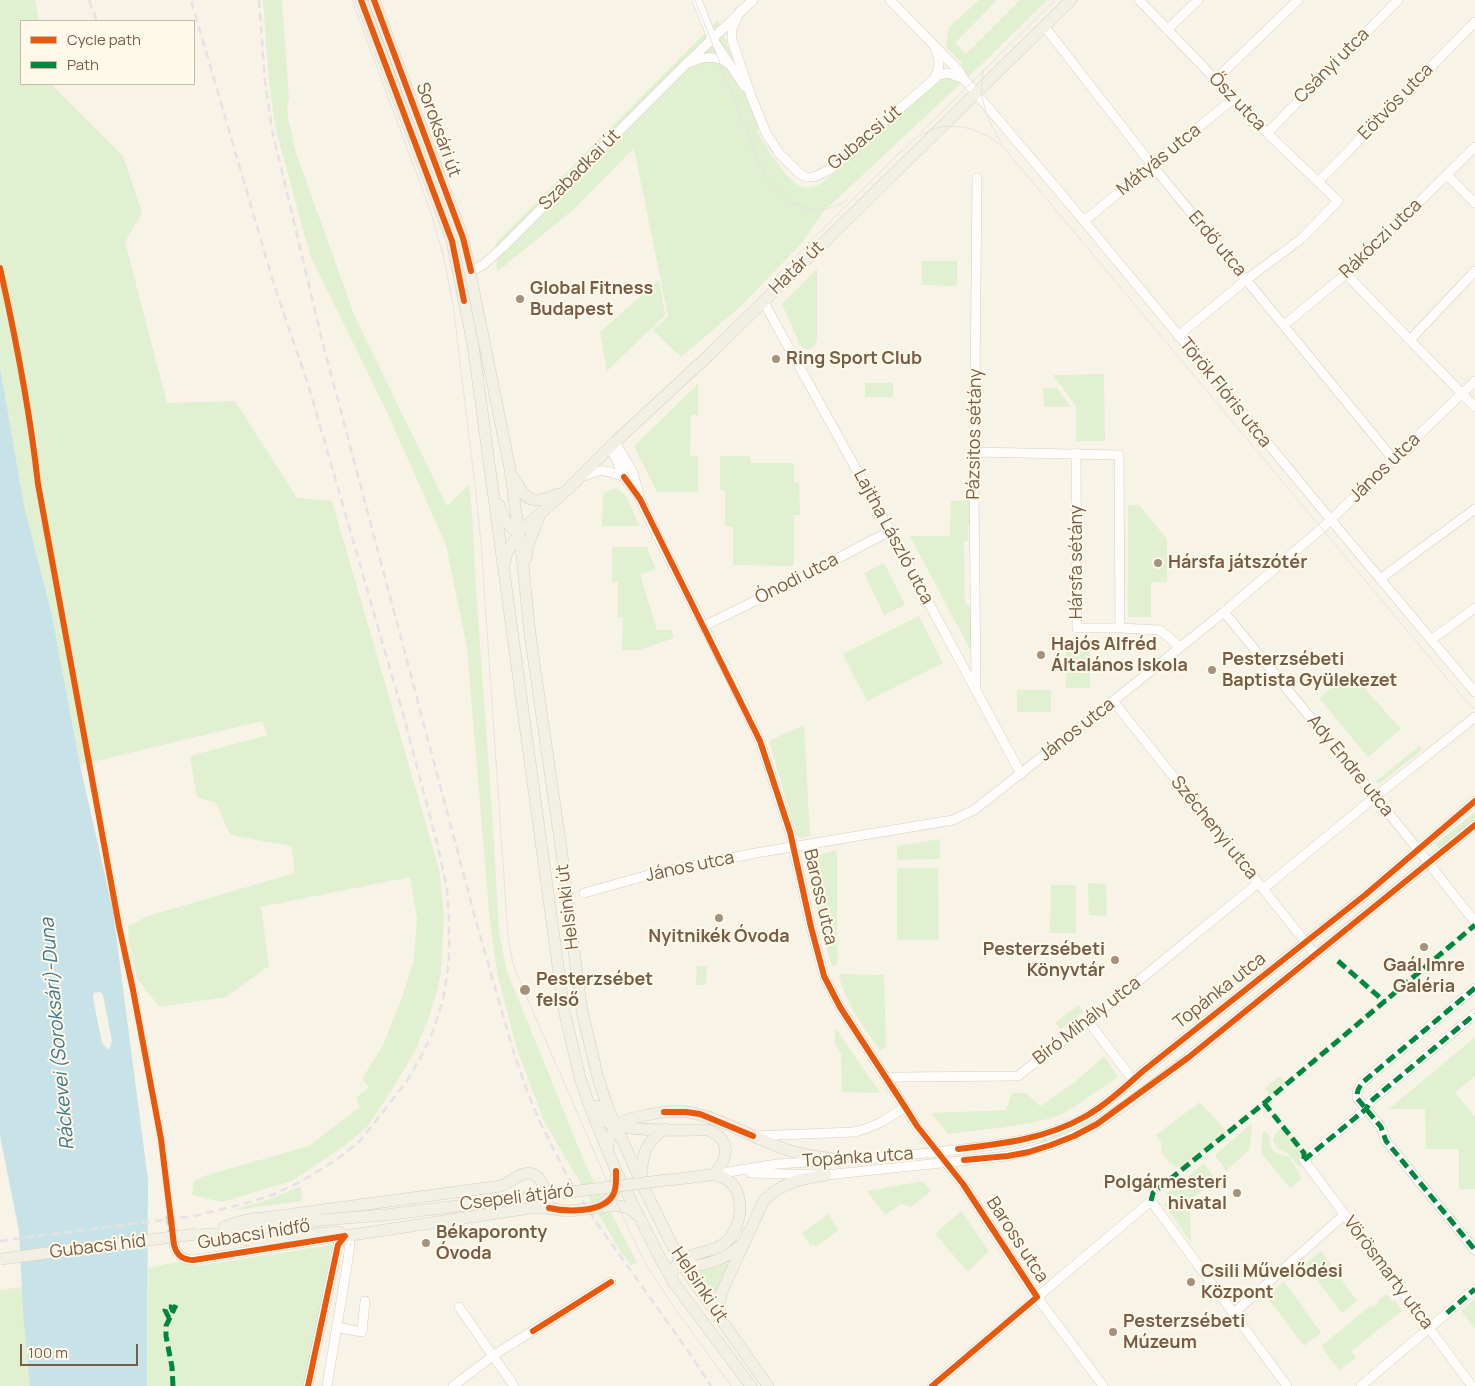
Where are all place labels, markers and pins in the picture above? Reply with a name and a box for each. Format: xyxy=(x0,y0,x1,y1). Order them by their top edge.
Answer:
place label: Global Fitness Budapest xyxy=(530,278,653,320)
marker: Global Fitness Budapest xyxy=(514,293,526,305)
place label: Ring Sport Club xyxy=(786,348,922,370)
marker: Ring Sport Club xyxy=(770,353,782,365)
place label: Hársfa játszótér xyxy=(1168,552,1307,574)
marker: Hársfa játszótér xyxy=(1152,557,1164,569)
place label: Hajós Alfréd Általános Iskola xyxy=(1051,634,1188,676)
marker: Hajós Alfréd Általános Iskola xyxy=(1035,649,1047,661)
place label: Pesterzsébeti Baptista Gyülekezet xyxy=(1222,649,1397,692)
marker: Pesterzsébeti Baptista Gyülekezet xyxy=(1206,664,1218,676)
marker: Nyitnikék Óvoda xyxy=(713,912,725,924)
place label: Nyitnikék Óvoda xyxy=(648,926,790,948)
place label: Pesterzsébeti Könyvtár xyxy=(983,939,1105,982)
marker: Gaál Imre Galéria xyxy=(1418,941,1430,953)
marker: Pesterzsébeti Könyvtár xyxy=(1109,954,1121,966)
place label: Gaál Imre Galéria xyxy=(1383,955,1465,998)
place label: Pesterzsébet felső xyxy=(536,969,653,1012)
marker: Pesterzsébet felső xyxy=(518,983,532,997)
place label: Polgármesteri hivatal xyxy=(1104,1172,1227,1214)
marker: Polgármesteri hivatal xyxy=(1231,1187,1243,1199)
place label: Békaporonty Óvoda xyxy=(436,1222,547,1264)
marker: Békaporonty Óvoda xyxy=(420,1237,432,1249)
place label: Csili Művelődési Központ xyxy=(1201,1261,1343,1304)
marker: Csili Művelődési Központ xyxy=(1185,1276,1197,1288)
place label: Pesterzsébeti Múzeum xyxy=(1123,1311,1245,1354)
marker: Pesterzsébeti Múzeum xyxy=(1107,1326,1119,1338)

